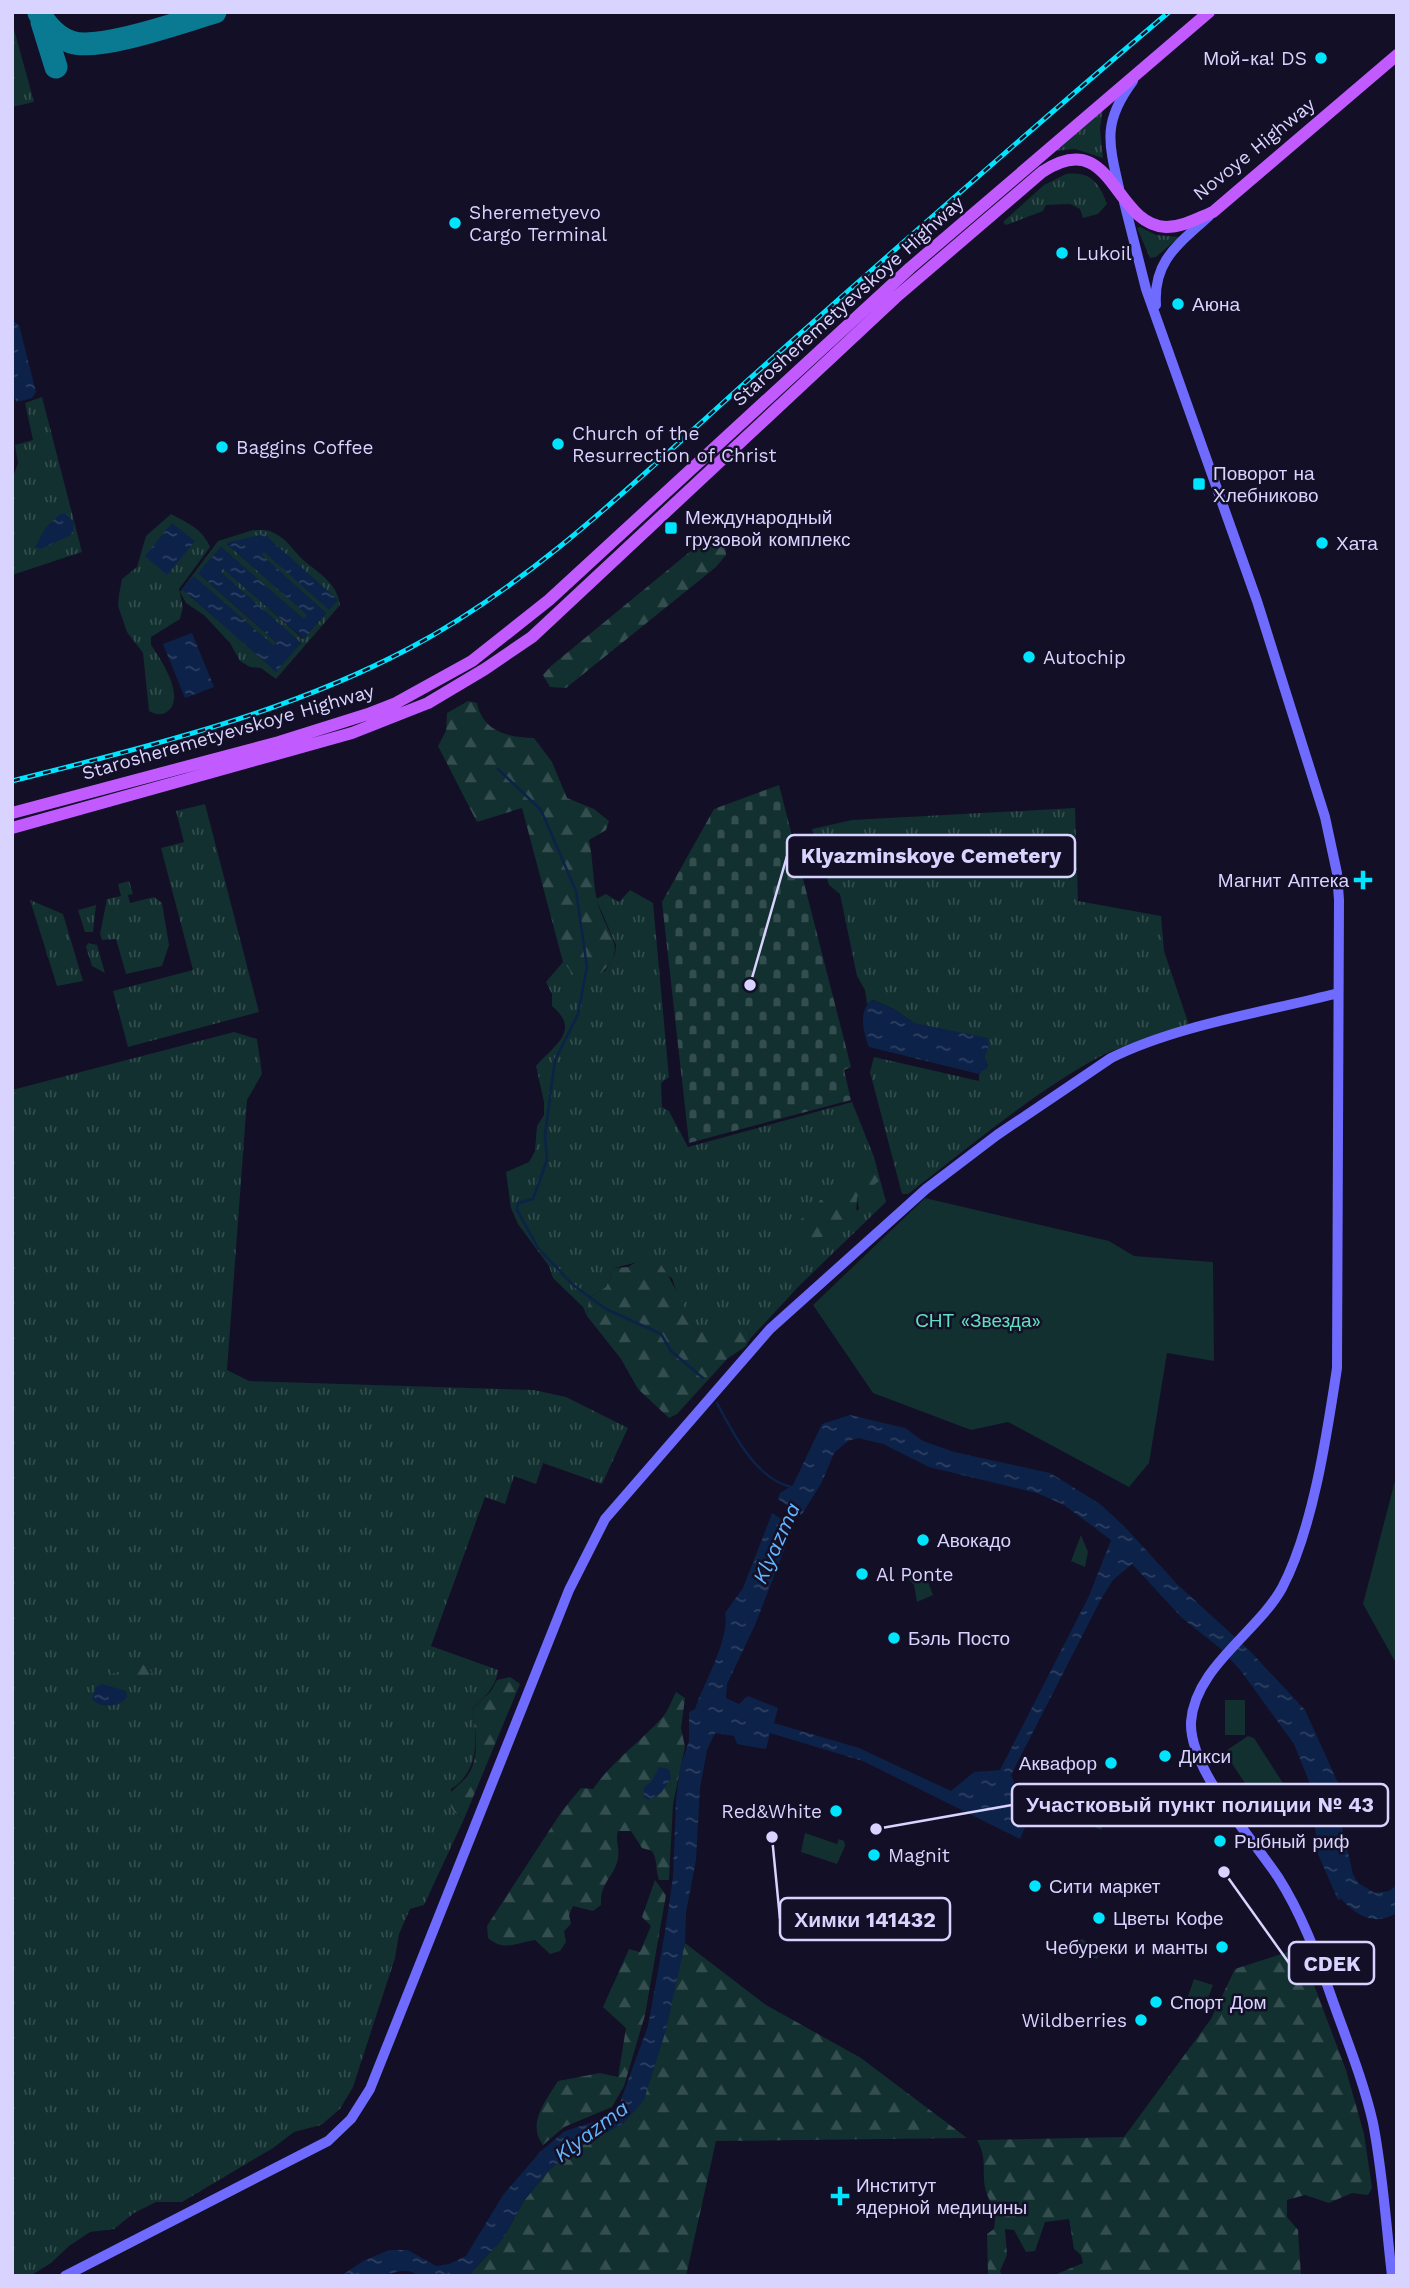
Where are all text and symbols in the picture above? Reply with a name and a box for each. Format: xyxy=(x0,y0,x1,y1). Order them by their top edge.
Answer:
place label: Мой-ка! DS xyxy=(1203,47,1307,70)
marker: Мой-ка! DS xyxy=(1313,50,1329,66)
street label: Novoye Highway xyxy=(1189,93,1320,205)
street label: Starosheremetyevskoye Highway xyxy=(728,191,968,411)
place label: Sheremetyevo Cargo Terminal xyxy=(469,201,607,246)
marker: Sheremetyevo Cargo Terminal xyxy=(447,215,463,231)
place label: Lukoil xyxy=(1076,242,1132,265)
marker: Lukoil xyxy=(1054,245,1070,261)
place label: Аюна xyxy=(1192,293,1240,316)
marker: Аюна xyxy=(1170,296,1186,312)
place label: Church of the Resurrection of Christ xyxy=(572,422,776,467)
place label: Baggins Coffee xyxy=(236,436,374,459)
marker: Church of the Resurrection of Christ xyxy=(550,436,566,452)
marker: Baggins Coffee xyxy=(214,439,230,455)
place label: Поворот на Хлебниково xyxy=(1213,462,1319,507)
marker: Поворот на Хлебниково xyxy=(1191,476,1207,492)
place label: Международный грузовой комплекс xyxy=(685,506,851,551)
marker: Международный грузовой комплекс xyxy=(663,520,679,536)
place label: Хата xyxy=(1336,532,1378,555)
marker: Хата xyxy=(1314,535,1330,551)
place label: Autochip xyxy=(1043,646,1126,669)
marker: Autochip xyxy=(1021,649,1037,665)
street label: Starosheremetyevskoye Highway xyxy=(79,679,377,785)
callout: Klyazminskoye Cemetery xyxy=(787,835,1075,877)
text: Klyazminskoye Cemetery xyxy=(801,843,1061,868)
place label: Магнит Аптека xyxy=(1218,869,1349,892)
marker: Магнит Аптека xyxy=(1355,872,1371,888)
park label: СНТ «Звезда» xyxy=(915,1309,1041,1332)
water label: Klyazma xyxy=(747,1498,805,1588)
place label: Авокадо xyxy=(937,1529,1011,1552)
marker: Авокадо xyxy=(915,1532,931,1548)
place label: Al Ponte xyxy=(876,1563,954,1586)
marker: Al Ponte xyxy=(854,1566,870,1582)
place label: Бэль Посто xyxy=(908,1627,1010,1650)
marker: Бэль Посто xyxy=(886,1630,902,1646)
place label: Дикси xyxy=(1179,1745,1231,1768)
marker: Дикси xyxy=(1157,1748,1173,1764)
place label: Аквафор xyxy=(1019,1752,1097,1775)
marker: Аквафор xyxy=(1103,1755,1119,1771)
callout: Участковый пункт полиции № 43 xyxy=(1012,1784,1388,1826)
text: Участковый пункт полиции № 43 xyxy=(1026,1792,1374,1817)
place label: Red&White xyxy=(721,1800,822,1823)
marker: Red&White xyxy=(828,1803,844,1819)
place label: Рыбный риф xyxy=(1234,1830,1349,1853)
marker: Рыбный риф xyxy=(1212,1833,1228,1849)
place label: Magnit xyxy=(888,1844,950,1867)
marker: Magnit xyxy=(866,1847,882,1863)
place label: Сити маркет xyxy=(1049,1875,1161,1898)
marker: Сити маркет xyxy=(1027,1878,1043,1894)
callout: Химки 141432 xyxy=(780,1898,950,1940)
text: Химки 141432 xyxy=(794,1907,936,1932)
place label: Цветы Кофе xyxy=(1113,1907,1224,1930)
marker: Цветы Кофе xyxy=(1091,1910,1107,1926)
place label: Чебуреки и манты xyxy=(1045,1936,1208,1959)
marker: Чебуреки и манты xyxy=(1214,1939,1230,1955)
callout: CDEK xyxy=(1289,1942,1374,1984)
text: CDEK xyxy=(1303,1951,1361,1976)
place label: Спорт Дом xyxy=(1170,1991,1267,2014)
marker: Спорт Дом xyxy=(1148,1994,1164,2010)
place label: Wildberries xyxy=(1022,2009,1127,2032)
marker: Wildberries xyxy=(1133,2012,1149,2028)
water label: Klyazma xyxy=(549,2095,633,2167)
place label: Институт ядерной медицины xyxy=(856,2174,1027,2219)
marker: Институт ядерной медицины xyxy=(830,2186,850,2206)

